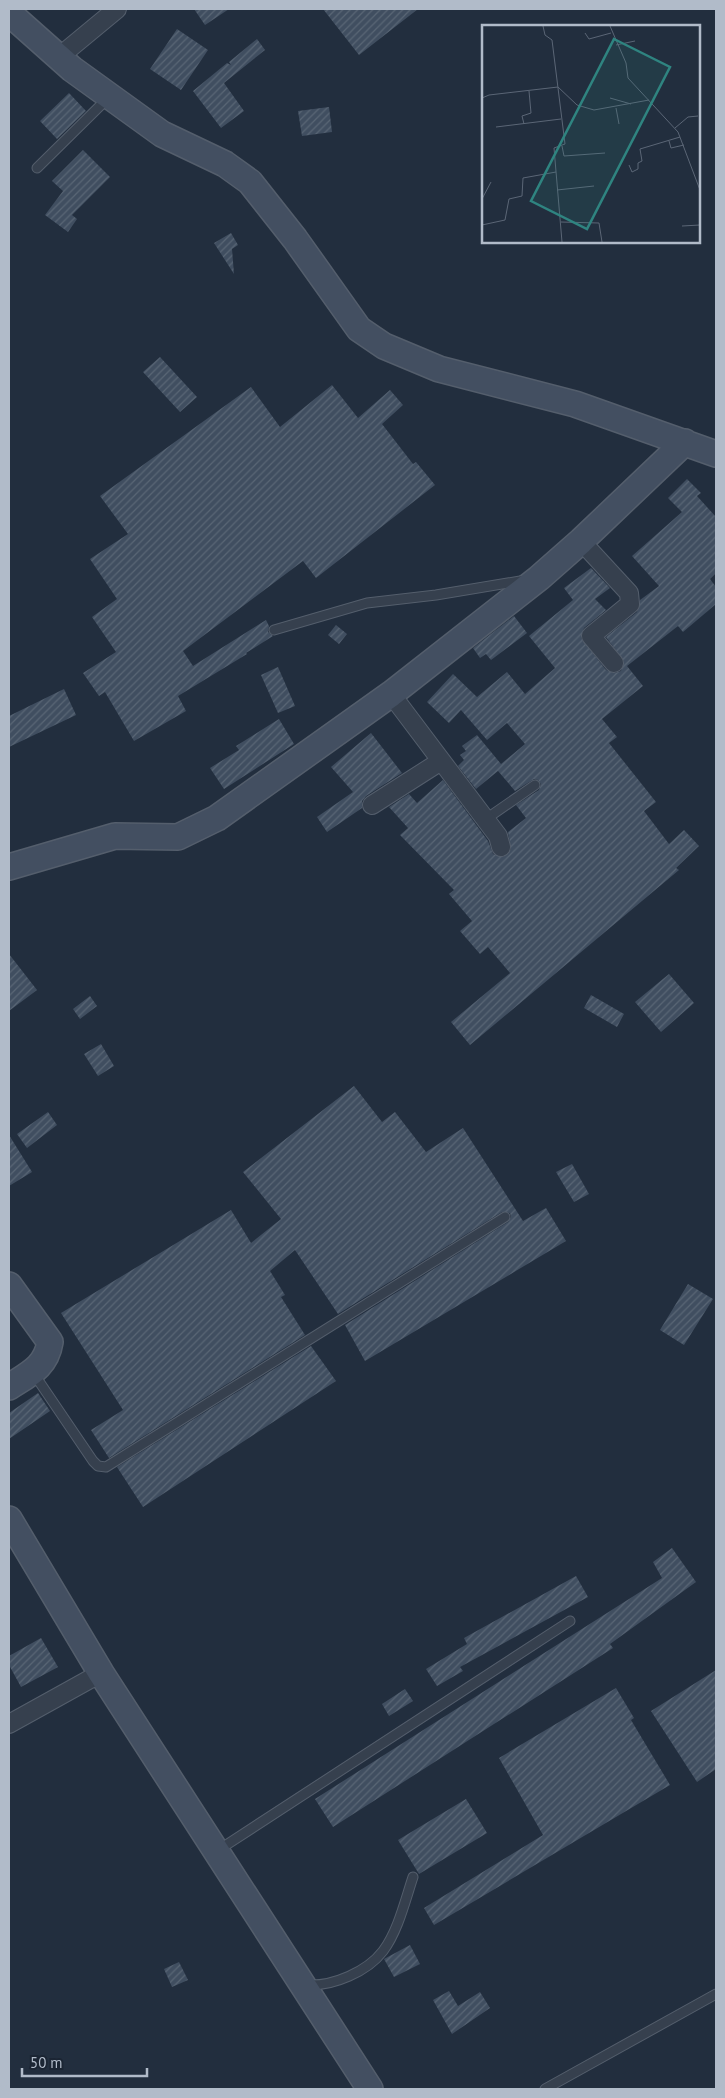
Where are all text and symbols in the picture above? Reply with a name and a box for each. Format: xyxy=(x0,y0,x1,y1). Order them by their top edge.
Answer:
inset map xyxy=(482,25,700,242)
scale bar xyxy=(22,2046,148,2078)
text: 50 m xyxy=(30,2053,63,2072)

